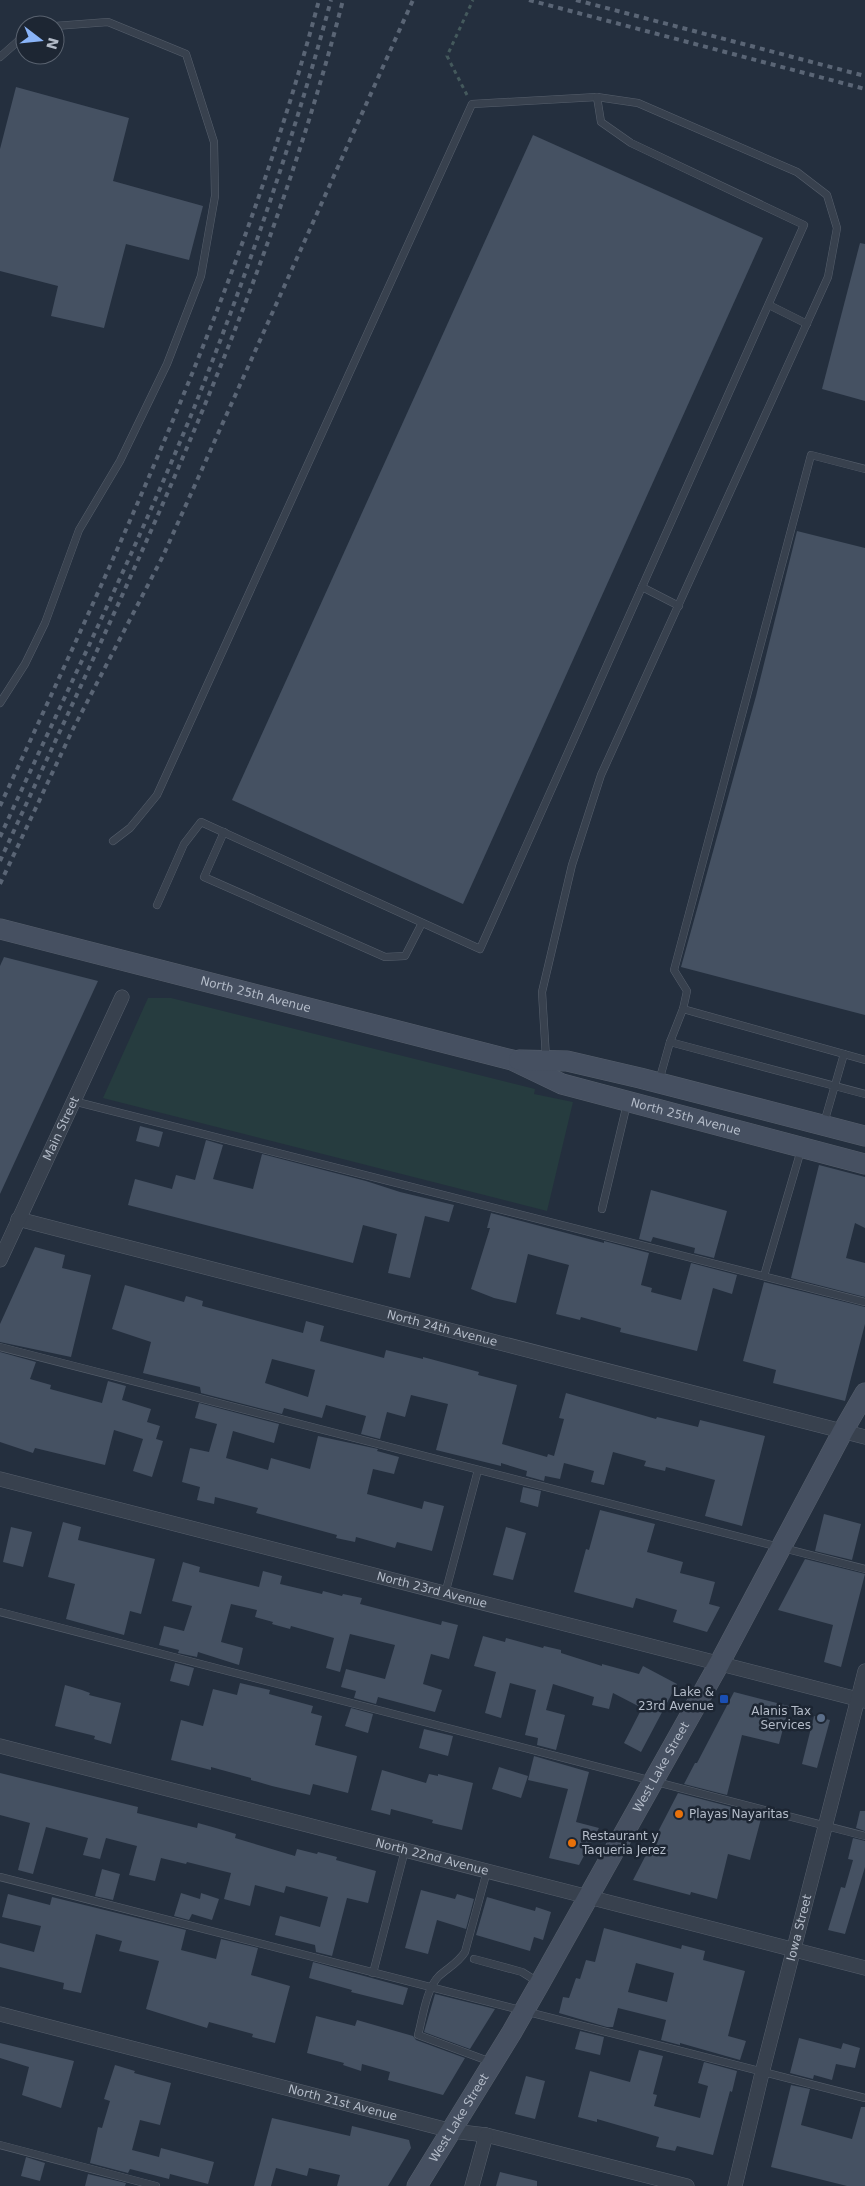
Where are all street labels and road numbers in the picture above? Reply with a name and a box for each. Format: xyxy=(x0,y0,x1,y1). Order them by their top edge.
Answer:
street label: North 25th Avenue xyxy=(199,974,312,1015)
street label: Main Street xyxy=(40,1094,82,1163)
street label: North 25th Avenue xyxy=(629,1095,742,1138)
street label: North 24th Avenue xyxy=(385,1307,499,1349)
street label: North 23rd Avenue xyxy=(375,1569,489,1611)
street label: West Lake Street xyxy=(630,1719,692,1815)
street label: North 22nd Avenue xyxy=(374,1836,490,1878)
street label: Iowa Street xyxy=(784,1893,815,1963)
street label: West Lake Street xyxy=(426,2071,492,2165)
street label: North 21st Avenue xyxy=(287,2082,399,2124)

